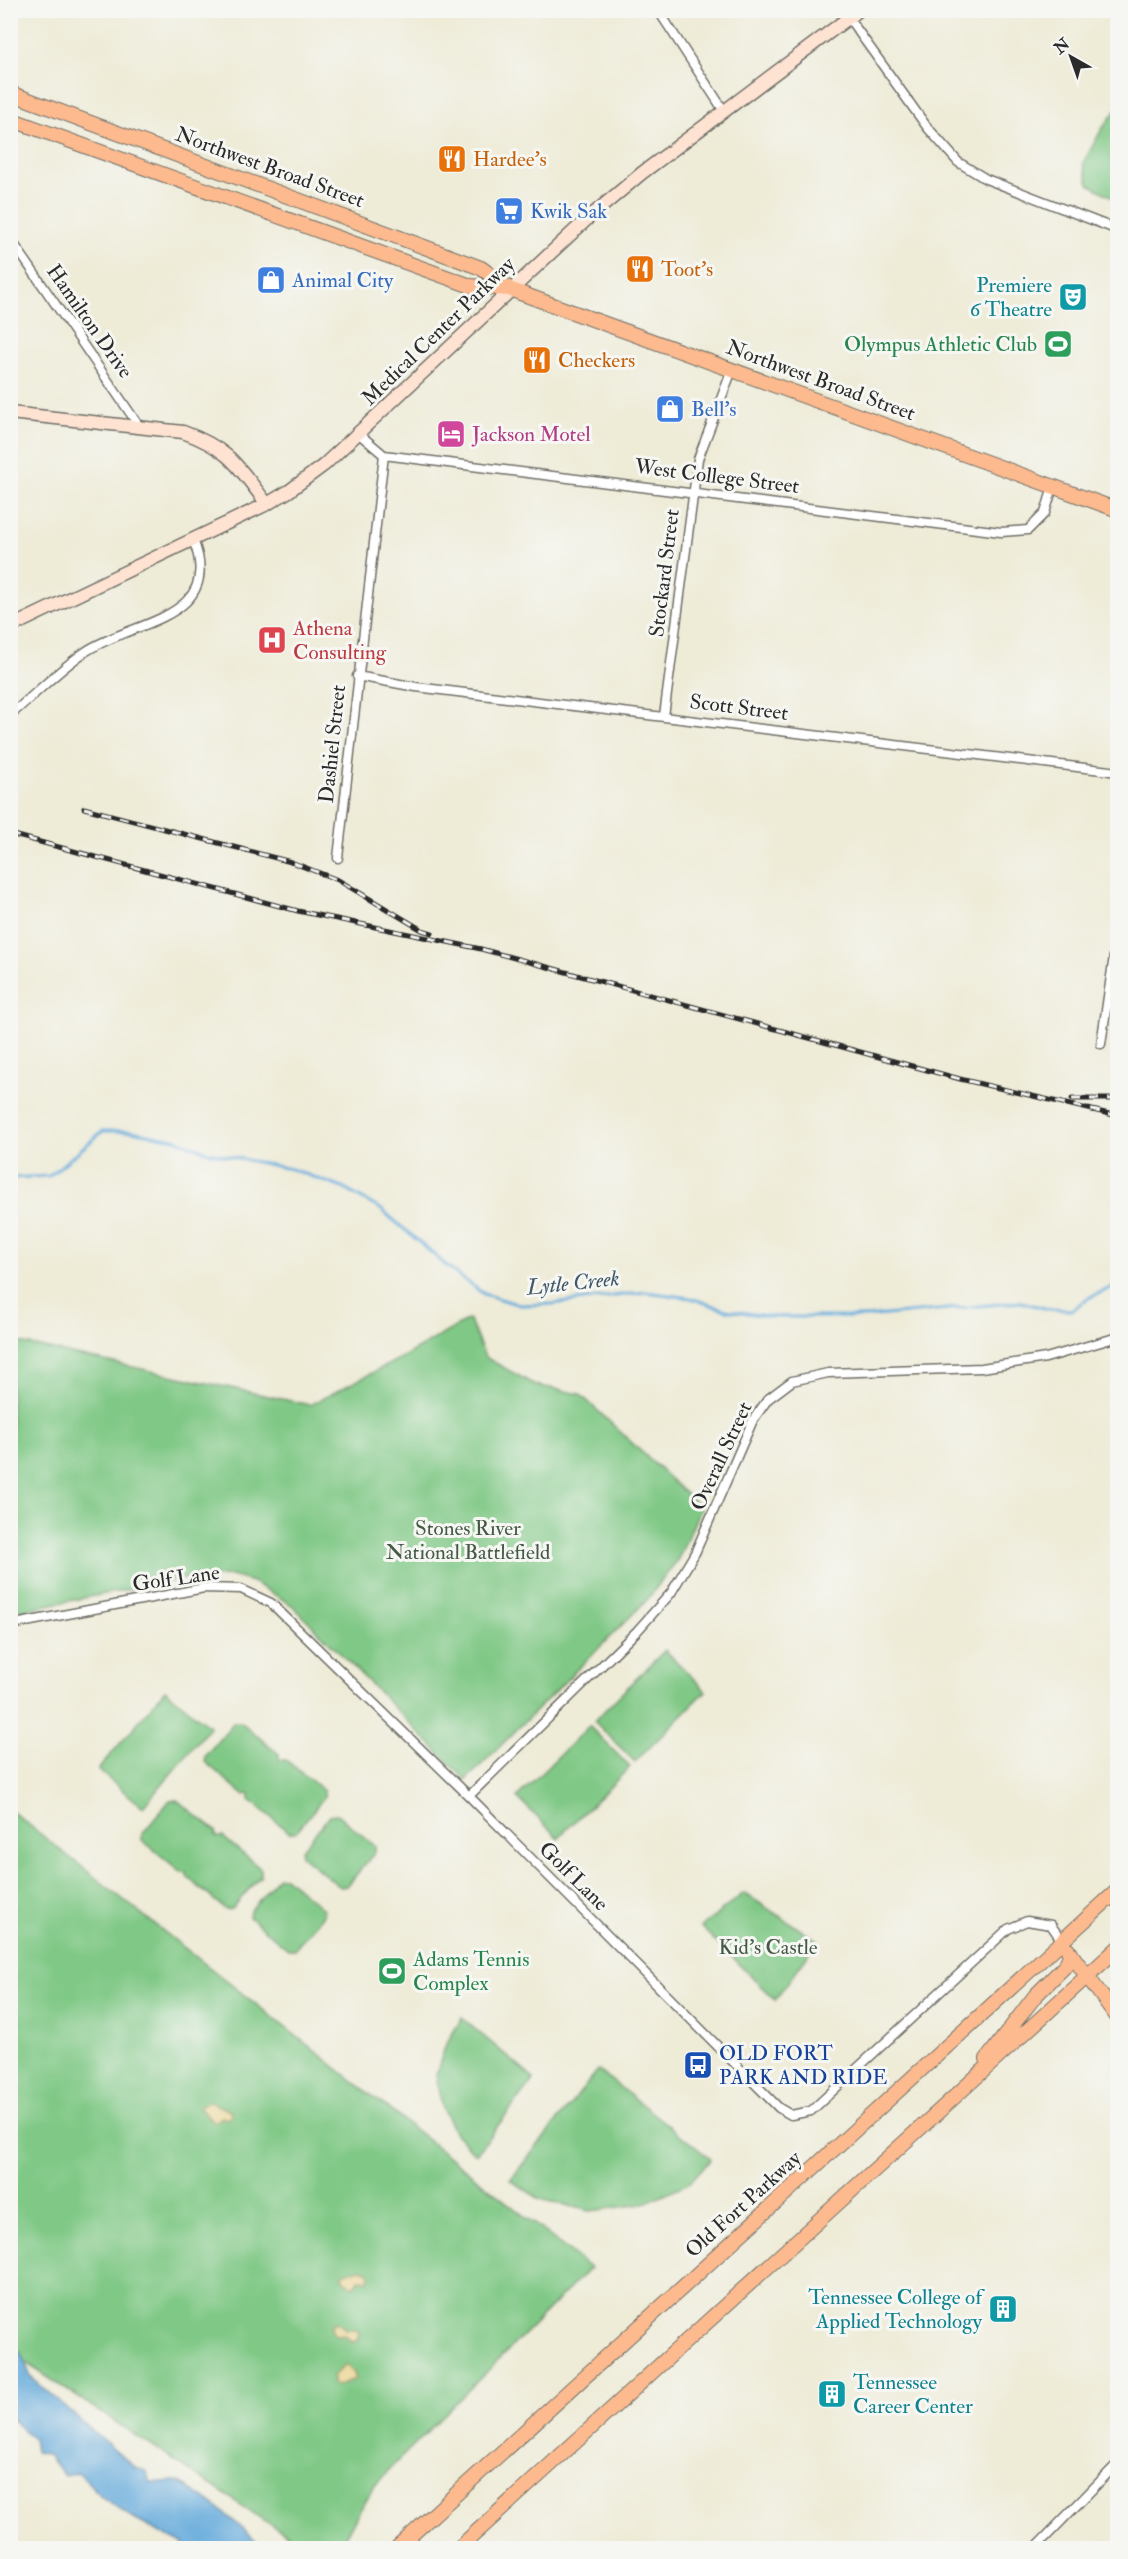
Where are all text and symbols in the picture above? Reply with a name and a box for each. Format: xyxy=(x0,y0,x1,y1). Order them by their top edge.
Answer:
north arrow xyxy=(1041,27,1101,87)
text: N xyxy=(1049,34,1074,59)
street label: Northwest Broad Street xyxy=(172,121,368,214)
restaurant icon: Hardee's xyxy=(436,143,468,175)
place label: Hardee's xyxy=(473,146,547,173)
supermarket icon: Kwik Sak xyxy=(493,195,525,227)
place label: Kwik Sak xyxy=(530,198,607,225)
street label: Medical Center Parkway xyxy=(356,251,521,411)
restaurant icon: Toot's xyxy=(624,253,656,285)
place label: Toot's xyxy=(661,256,713,283)
street label: Hamilton Drive xyxy=(40,259,139,384)
shop icon: Animal City xyxy=(255,264,287,296)
place label: Animal City xyxy=(291,267,394,294)
place label: Premiere 6 Theatre xyxy=(970,272,1052,323)
theatre icon: Premiere 6 Theatre xyxy=(1057,281,1089,313)
sports icon: Olympus Athletic Club xyxy=(1042,328,1074,360)
place label: Olympus Athletic Club xyxy=(844,331,1037,358)
street label: Northwest Broad Street xyxy=(723,334,919,427)
restaurant icon: Checkers xyxy=(521,344,553,376)
place label: Checkers xyxy=(558,347,635,374)
shop icon: Bell's xyxy=(654,393,686,425)
place label: Bell's xyxy=(691,396,737,423)
hotel icon: Jackson Motel xyxy=(435,418,467,450)
place label: Jackson Motel xyxy=(471,421,591,448)
street label: West College Street xyxy=(632,453,801,500)
street label: Stockard Street xyxy=(643,507,686,639)
place label: Athena Consulting xyxy=(292,615,387,666)
hospital icon: Athena Consulting xyxy=(256,624,288,656)
street label: Dashiel Street xyxy=(313,683,352,804)
street label: Scott Street xyxy=(688,688,790,727)
water label: Lytle Creek xyxy=(524,1264,621,1302)
street label: Overall Street xyxy=(684,1397,758,1515)
park label: Stones River National Battlefield xyxy=(386,1515,551,1566)
street label: Golf Lane xyxy=(131,1559,222,1598)
street label: Golf Lane xyxy=(533,1836,614,1917)
park label: Kid's Castle xyxy=(718,1934,818,1961)
place label: Adams Tennis Complex xyxy=(412,1946,529,1997)
sports icon: Adams Tennis Complex xyxy=(376,1955,408,1987)
place label: OLD FORT PARK AND RIDE xyxy=(719,2040,887,2091)
bus stop icon: OLD FORT PARK AND RIDE xyxy=(682,2049,714,2081)
street label: Old Fort Parkway xyxy=(680,2145,808,2264)
place label: Tennessee College of Applied Technology xyxy=(808,2284,985,2335)
building icon: Tennessee College of Applied Technology xyxy=(987,2293,1019,2325)
place label: Tennessee Career Center xyxy=(853,2369,973,2420)
building icon: Tennessee Career Center xyxy=(816,2378,848,2410)

